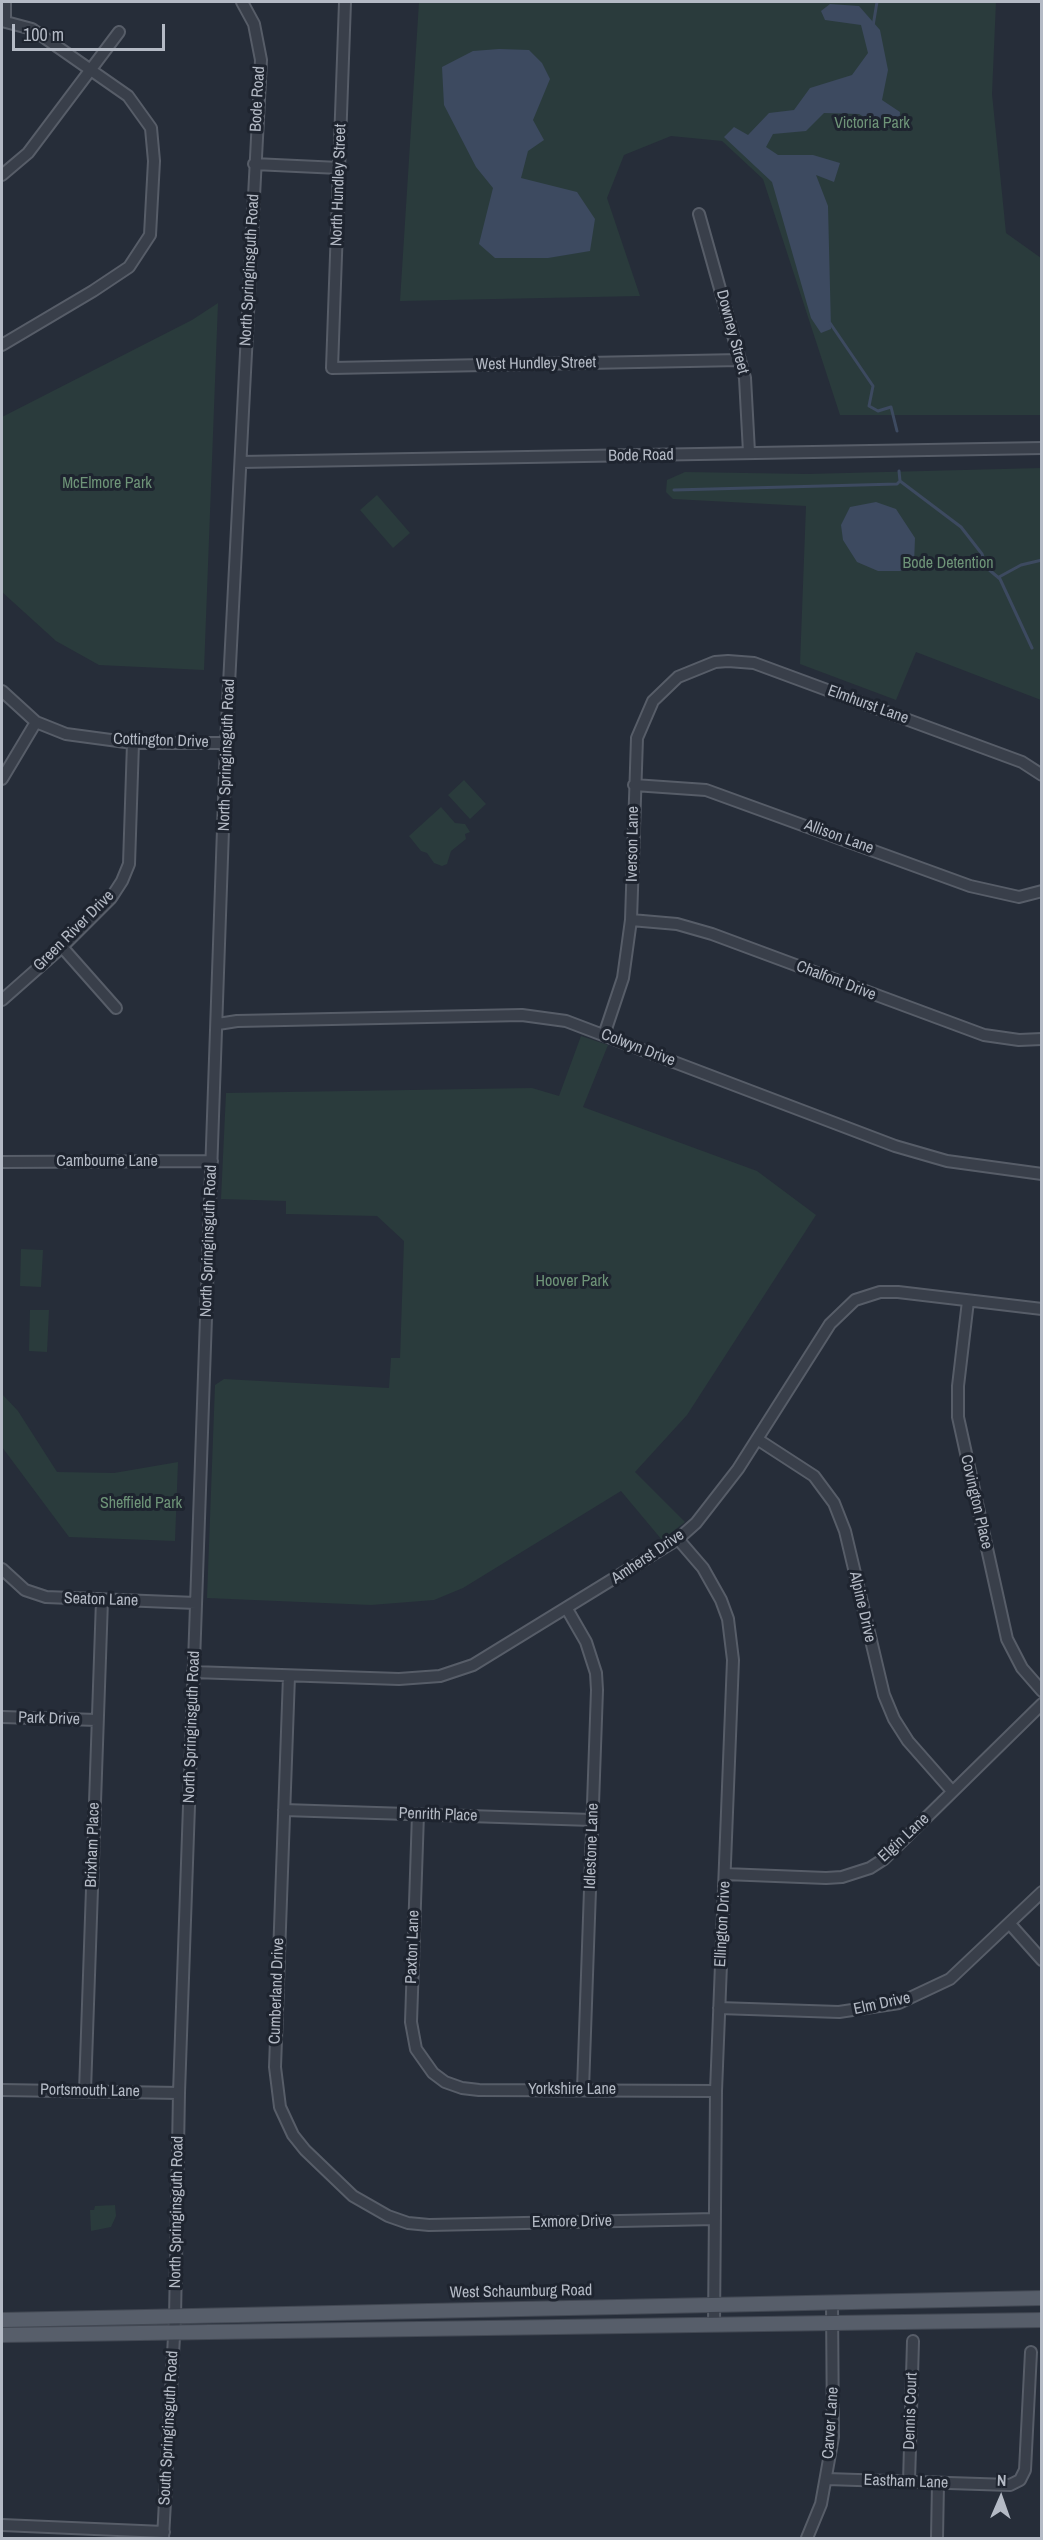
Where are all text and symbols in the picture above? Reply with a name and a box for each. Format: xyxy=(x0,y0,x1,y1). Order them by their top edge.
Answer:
scale bar xyxy=(15,12,168,50)
text: 100 m xyxy=(23,22,64,47)
street label: Bode Road xyxy=(247,66,269,132)
park label: Victoria Park xyxy=(834,114,910,134)
street label: North Hundley Street xyxy=(327,123,351,247)
street label: North Springinsguth Road xyxy=(236,193,264,347)
street label: Downey Street xyxy=(712,288,752,376)
street label: West Hundley Street xyxy=(476,353,596,375)
street label: Bode Road xyxy=(608,446,674,466)
park label: McElmore Park xyxy=(62,474,152,494)
park label: Bode Detention xyxy=(902,554,994,574)
street label: North Springinsguth Road xyxy=(215,678,239,832)
street label: Elmhurst Lane xyxy=(825,682,911,728)
street label: Cottington Drive xyxy=(113,730,209,752)
street label: Iverson Lane xyxy=(623,806,643,882)
street label: Allison Lane xyxy=(802,816,876,858)
street label: Green River Drive xyxy=(30,887,118,975)
street label: Chalfont Drive xyxy=(793,957,879,1005)
street label: Colwyn Drive xyxy=(598,1025,678,1071)
street label: Cambourne Lane xyxy=(56,1152,158,1172)
street label: North Springinsguth Road xyxy=(197,1164,221,1318)
park label: Hoover Park xyxy=(536,1272,608,1292)
street label: Covington Place xyxy=(956,1453,996,1551)
park label: Sheffield Park xyxy=(100,1494,182,1514)
street label: Amherst Drive xyxy=(608,1526,688,1588)
street label: Alpine Drive xyxy=(845,1570,879,1644)
street label: Seaton Lane xyxy=(63,1589,139,1611)
street label: North Springinsguth Road xyxy=(180,1650,204,1804)
street label: Park Drive xyxy=(18,1708,80,1730)
street label: Brixham Place xyxy=(82,1802,104,1888)
street label: Idlestone Lane xyxy=(581,1803,603,1889)
street label: Penrith Place xyxy=(398,1804,478,1826)
street label: Elgin Lane xyxy=(875,1810,933,1866)
street label: Ellington Drive xyxy=(711,1881,735,1967)
street label: Paxton Lane xyxy=(402,1910,424,1984)
street label: Cumberland Drive xyxy=(266,1937,288,2045)
street label: Elm Drive xyxy=(852,1989,912,2019)
street label: Yorkshire Lane xyxy=(528,2080,616,2100)
street label: Portsmouth Lane xyxy=(40,2081,140,2101)
street label: North Springinsguth Road xyxy=(166,2136,188,2288)
street label: Exmore Drive xyxy=(532,2212,612,2232)
street label: West Schaumburg Road xyxy=(449,2281,593,2303)
street label: South Springinsguth Road xyxy=(155,2350,183,2506)
street label: Dennis Court xyxy=(900,2372,922,2450)
street label: Carver Lane xyxy=(819,2386,843,2460)
north arrow xyxy=(971,2468,1031,2528)
text: N xyxy=(996,2469,1007,2491)
street label: Eastham Lane xyxy=(863,2471,949,2493)

